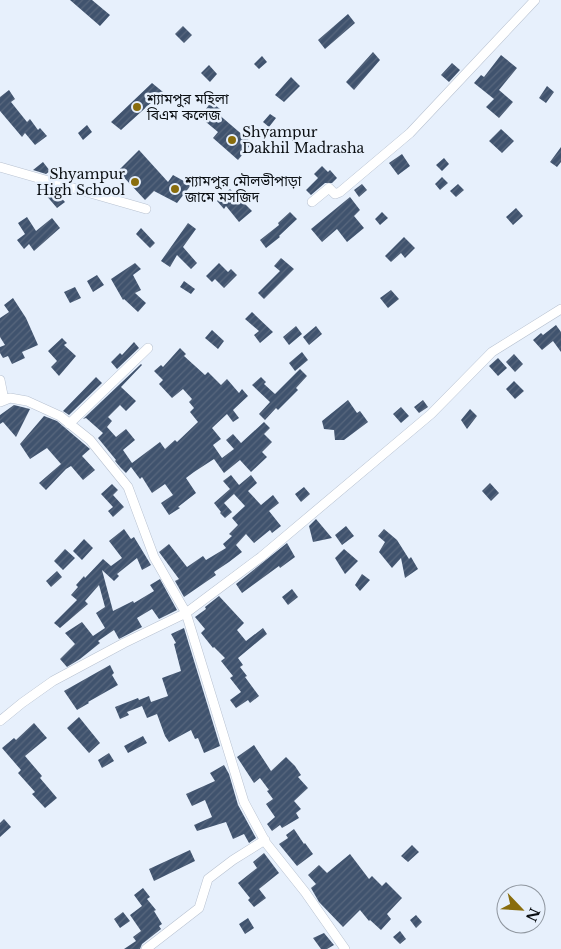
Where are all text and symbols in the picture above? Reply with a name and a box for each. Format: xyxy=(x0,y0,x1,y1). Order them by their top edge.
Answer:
place label: শ্যামপুর মহিলা বিএম কলেজ xyxy=(146,90,229,124)
marker: শ্যামপুর মহিলা বিএম কলেজ xyxy=(131,101,143,113)
place label: Shyampur Dakhil Madrasha xyxy=(242,123,365,157)
marker: Shyampur Dakhil Madrasha xyxy=(226,134,238,146)
place label: Shyampur High School xyxy=(36,165,125,199)
place label: শ্যামপুর মৌলভীপাড়া জামে মসজিদ xyxy=(184,172,302,206)
marker: Shyampur High School xyxy=(129,176,141,188)
marker: শ্যামপুর মৌলভীপাড়া জামে মসজিদ xyxy=(169,183,181,195)
north arrow xyxy=(496,884,546,934)
text: N xyxy=(522,905,544,924)

